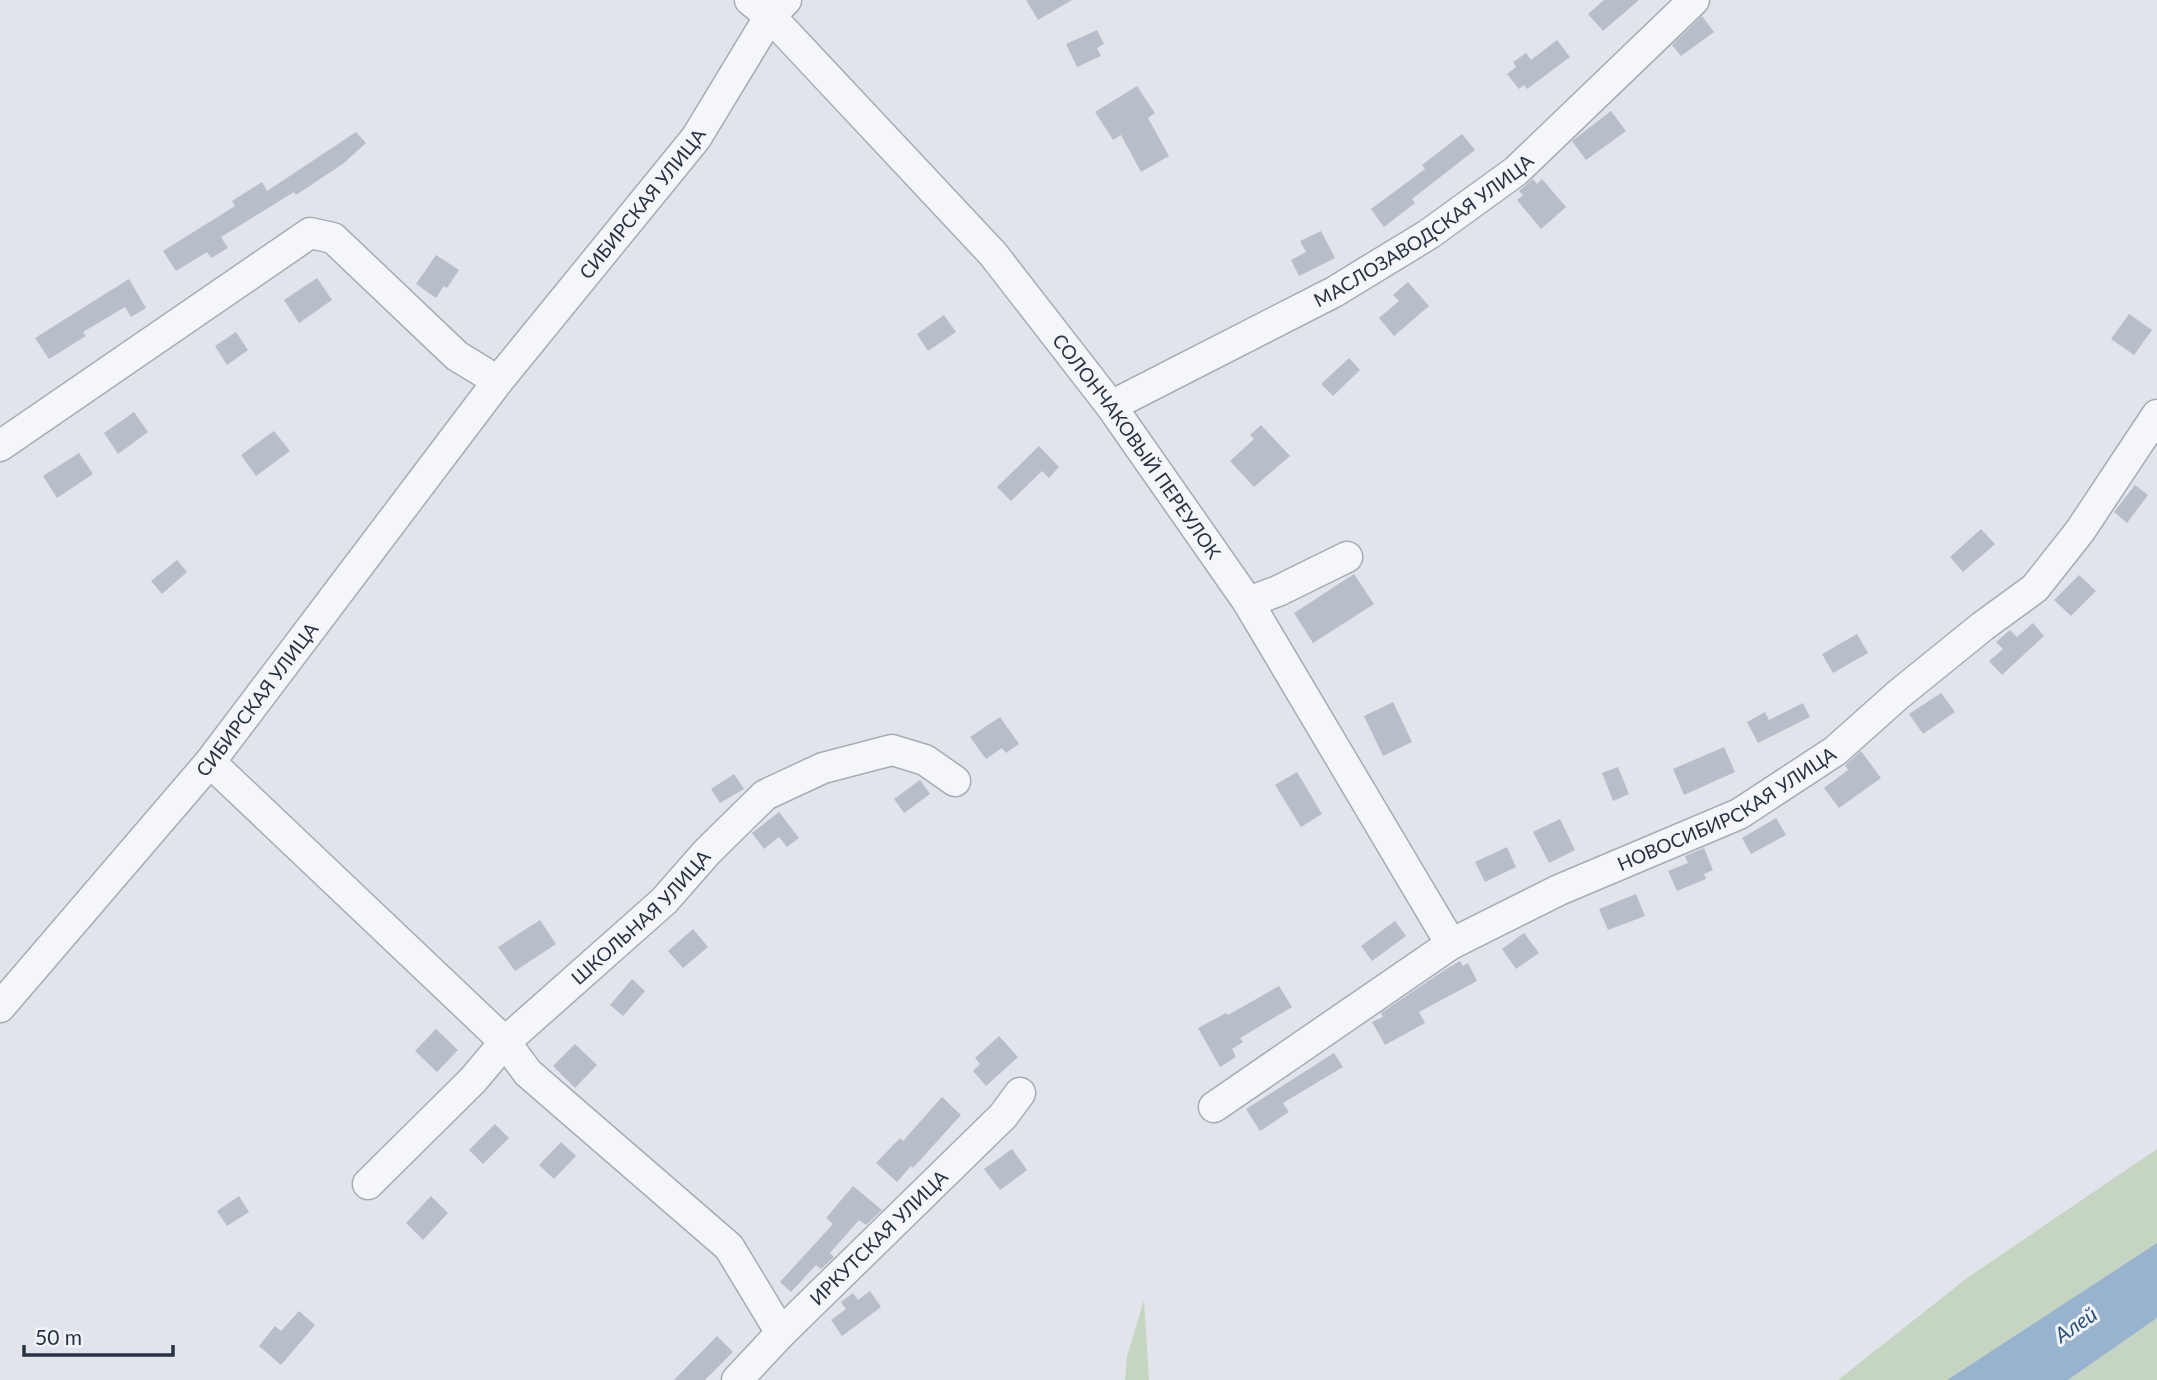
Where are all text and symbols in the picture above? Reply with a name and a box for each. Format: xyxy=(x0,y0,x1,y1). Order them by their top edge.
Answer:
street label: СИБИРСКАЯ УЛИЦА xyxy=(574,124,710,283)
street label: МАСЛОЗАВОДСКАЯ УЛИЦА xyxy=(1310,149,1538,311)
street label: СОЛОНЧАКОВЫЙ ПЕРЕУЛОК xyxy=(1048,329,1226,563)
street label: СИБИРСКАЯ УЛИЦА xyxy=(191,617,323,781)
street label: НОВОСИБИРСКАЯ УЛИЦА xyxy=(1614,742,1840,875)
street label: ШКОЛЬНАЯ УЛИЦА xyxy=(566,845,715,989)
street label: ИРКУТСКАЯ УЛИЦА xyxy=(805,1165,952,1310)
water label: Алей xyxy=(2048,1301,2101,1348)
scale bar xyxy=(24,1314,173,1358)
text: 50 m xyxy=(35,1324,82,1349)

